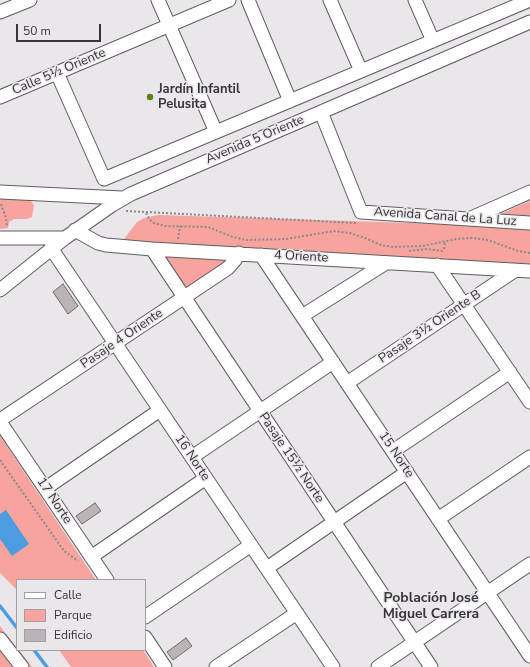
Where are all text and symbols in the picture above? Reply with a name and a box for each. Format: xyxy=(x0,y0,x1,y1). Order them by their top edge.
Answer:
scale bar xyxy=(18,16,103,42)
text: 50 m xyxy=(23,23,51,39)
street label: Calle 5½ Oriente xyxy=(10,45,108,99)
place label: Jardín Infantil Pelusita xyxy=(158,82,240,113)
marker: Jardín Infantil Pelusita xyxy=(145,92,155,102)
street label: Avenida 5 Oriente xyxy=(203,112,307,168)
street label: Avenida Canal de La Luz xyxy=(373,204,517,230)
street label: 4 Oriente xyxy=(273,248,329,266)
street label: Pasaje 3½ Oriente B xyxy=(376,287,484,367)
street label: Pasaje 4 Oriente xyxy=(78,306,166,372)
street label: Pasaje 15½ Norte xyxy=(255,410,327,506)
street label: 15 Norte xyxy=(375,429,417,481)
street label: 16 Norte xyxy=(171,432,213,484)
street label: 17 Norte xyxy=(33,475,75,527)
legend xyxy=(16,579,146,651)
text: Calle xyxy=(54,587,82,603)
district label: Población José Miguel Carrera xyxy=(383,591,479,624)
text: Parque xyxy=(54,607,92,623)
text: Edificio xyxy=(54,627,92,643)

